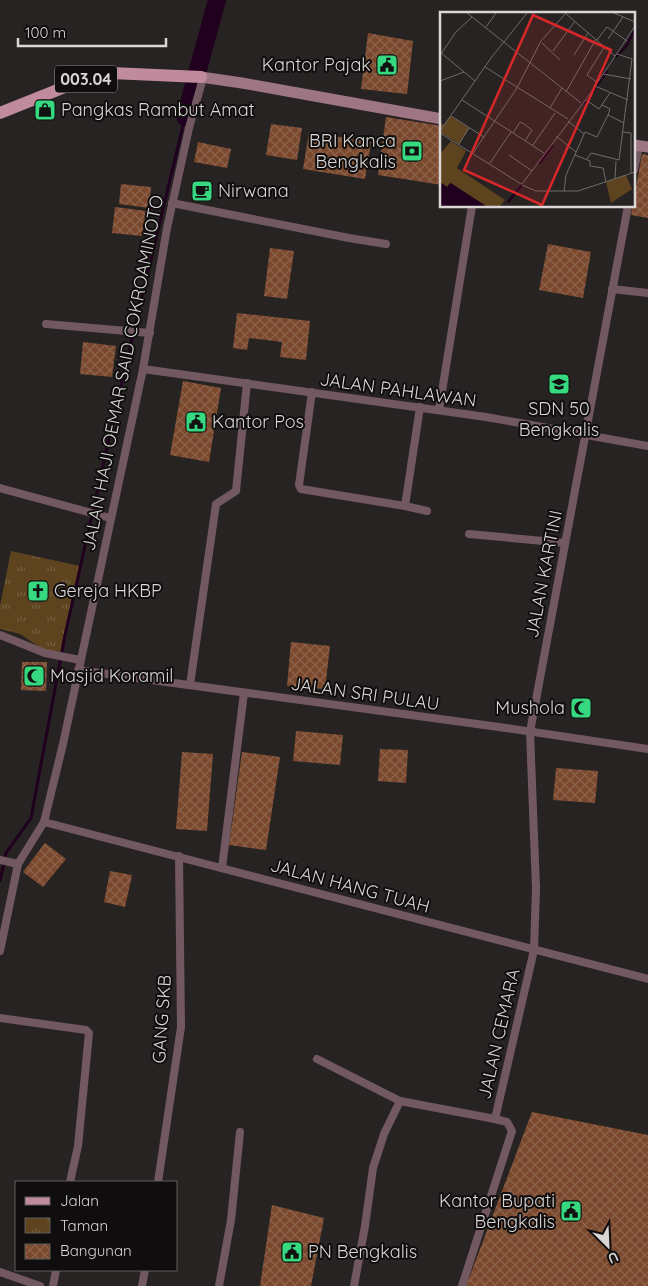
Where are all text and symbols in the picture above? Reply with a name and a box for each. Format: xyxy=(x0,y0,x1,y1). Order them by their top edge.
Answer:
inset map xyxy=(440,12,636,208)
scale bar xyxy=(18,15,165,47)
text: 100 m xyxy=(25,23,66,42)
place label: Kantor Pajak xyxy=(262,53,371,76)
public building icon: Kantor Pajak xyxy=(375,53,399,77)
road number: 003.04 xyxy=(55,66,117,92)
shop icon: Pangkas Rambut Amat xyxy=(33,98,57,122)
place label: Pangkas Rambut Amat xyxy=(61,98,255,121)
place label: BRI Kanca Bengkalis xyxy=(309,129,396,173)
bank icon: BRI Kanca Bengkalis xyxy=(400,139,424,163)
cafe icon: Nirwana xyxy=(190,179,214,203)
place label: Nirwana xyxy=(218,179,289,202)
street label: JALAN HAJI OEMAR SAID COKROAMINOTO xyxy=(77,193,168,553)
street label: JALAN PAHLAWAN xyxy=(318,367,478,412)
school or university icon: SDN 50 Bengkalis xyxy=(547,372,571,396)
place label: SDN 50 Bengkalis xyxy=(519,397,599,441)
public building icon: Kantor Pos xyxy=(184,410,208,434)
place label: Kantor Pos xyxy=(212,410,304,433)
street label: JALAN KARTINI xyxy=(520,508,567,640)
church icon: Gereja HKBP xyxy=(26,579,50,603)
place label: Gereja HKBP xyxy=(54,579,162,602)
mosque icon: Masjid Koramil xyxy=(22,664,46,688)
place label: Masjid Koramil xyxy=(50,664,173,687)
street label: JALAN SRI PULAU xyxy=(289,672,441,715)
place label: Mushola xyxy=(495,696,565,719)
mosque icon: Mushola xyxy=(569,696,593,720)
street label: JALAN HANG TUAH xyxy=(268,853,432,918)
street label: JALAN CEMARA xyxy=(472,966,525,1101)
street label: GANG SKB xyxy=(147,974,176,1064)
legend xyxy=(15,1181,178,1271)
place label: Kantor Bupati Bengkalis xyxy=(439,1189,555,1233)
text: Jalan xyxy=(60,1191,99,1210)
public building icon: Kantor Bupati Bengkalis xyxy=(559,1199,583,1223)
text: Taman xyxy=(60,1216,108,1235)
north arrow xyxy=(583,1221,633,1271)
public building icon: PN Bengkalis xyxy=(280,1240,304,1264)
place label: PN Bengkalis xyxy=(308,1240,417,1263)
text: Bangunan xyxy=(60,1241,132,1260)
text: U xyxy=(605,1248,621,1268)

